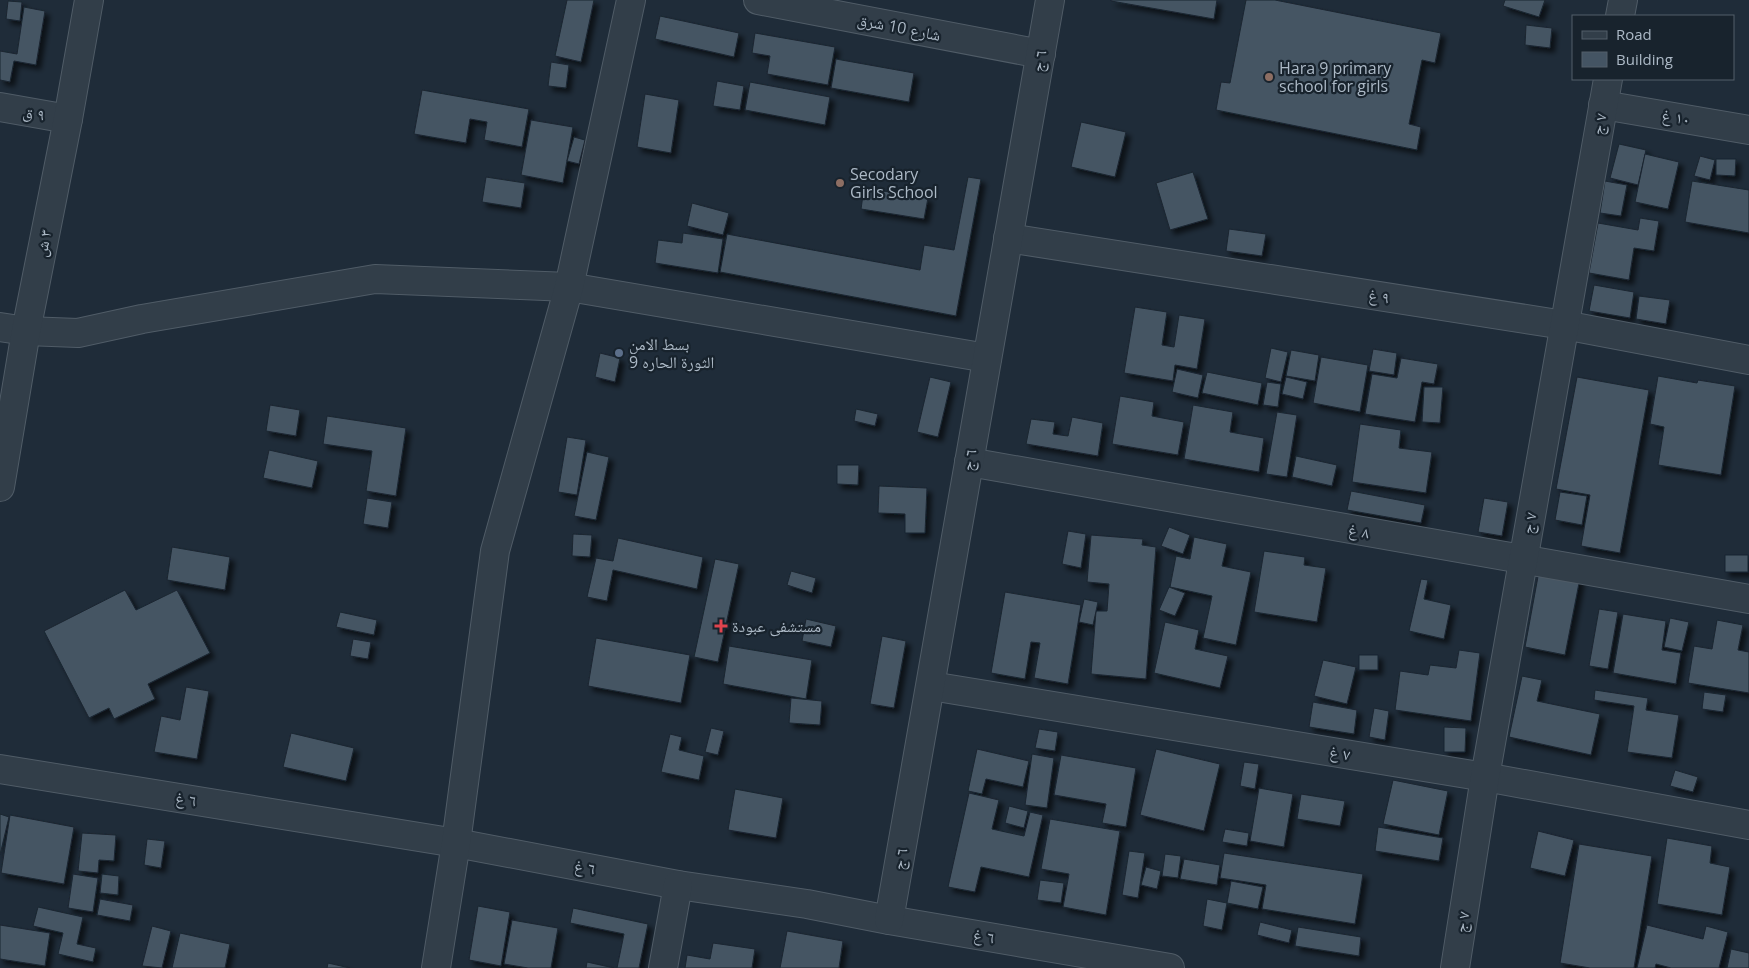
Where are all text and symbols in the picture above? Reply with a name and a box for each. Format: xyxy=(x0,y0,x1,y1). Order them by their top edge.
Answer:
street label: شارع 10 شرق xyxy=(855,8,943,46)
legend xyxy=(1572,15,1734,80)
text: Road xyxy=(1616,24,1652,44)
street label: ٦ ج xyxy=(1026,48,1052,74)
text: Building xyxy=(1616,49,1673,69)
place label: Hara 9 primary school for girls xyxy=(1279,57,1392,97)
marker: Hara 9 primary school for girls xyxy=(1263,71,1275,83)
street label: ٩ ق xyxy=(21,100,47,126)
street label: ١٠ غ xyxy=(1660,104,1692,130)
street label: ٧ ج xyxy=(1586,111,1612,137)
place label: Secodary Girls School xyxy=(850,163,938,203)
marker: Secodary Girls School xyxy=(834,177,846,189)
street label: ٣ ش xyxy=(30,227,56,259)
street label: ٩ غ xyxy=(1367,283,1391,309)
place label: بسط الامن الثورة الحاره 9 xyxy=(629,333,714,373)
marker: بسط الامن الثورة الحاره 9 xyxy=(613,347,625,359)
street label: ٦ ج xyxy=(956,447,982,473)
street label: ٧ ج xyxy=(1516,510,1542,536)
street label: ٨ غ xyxy=(1347,518,1371,544)
place label: مستشفى عبودة xyxy=(732,615,821,637)
marker: مستشفى عبودة xyxy=(714,619,728,633)
street label: ٧ غ xyxy=(1328,740,1352,766)
street label: ٦ غ xyxy=(174,786,198,812)
street label: ٦ ج xyxy=(887,846,913,872)
street label: ٦ غ xyxy=(573,854,597,880)
street label: ٧ ج xyxy=(1449,910,1475,934)
street label: ٦ غ xyxy=(972,923,996,949)

